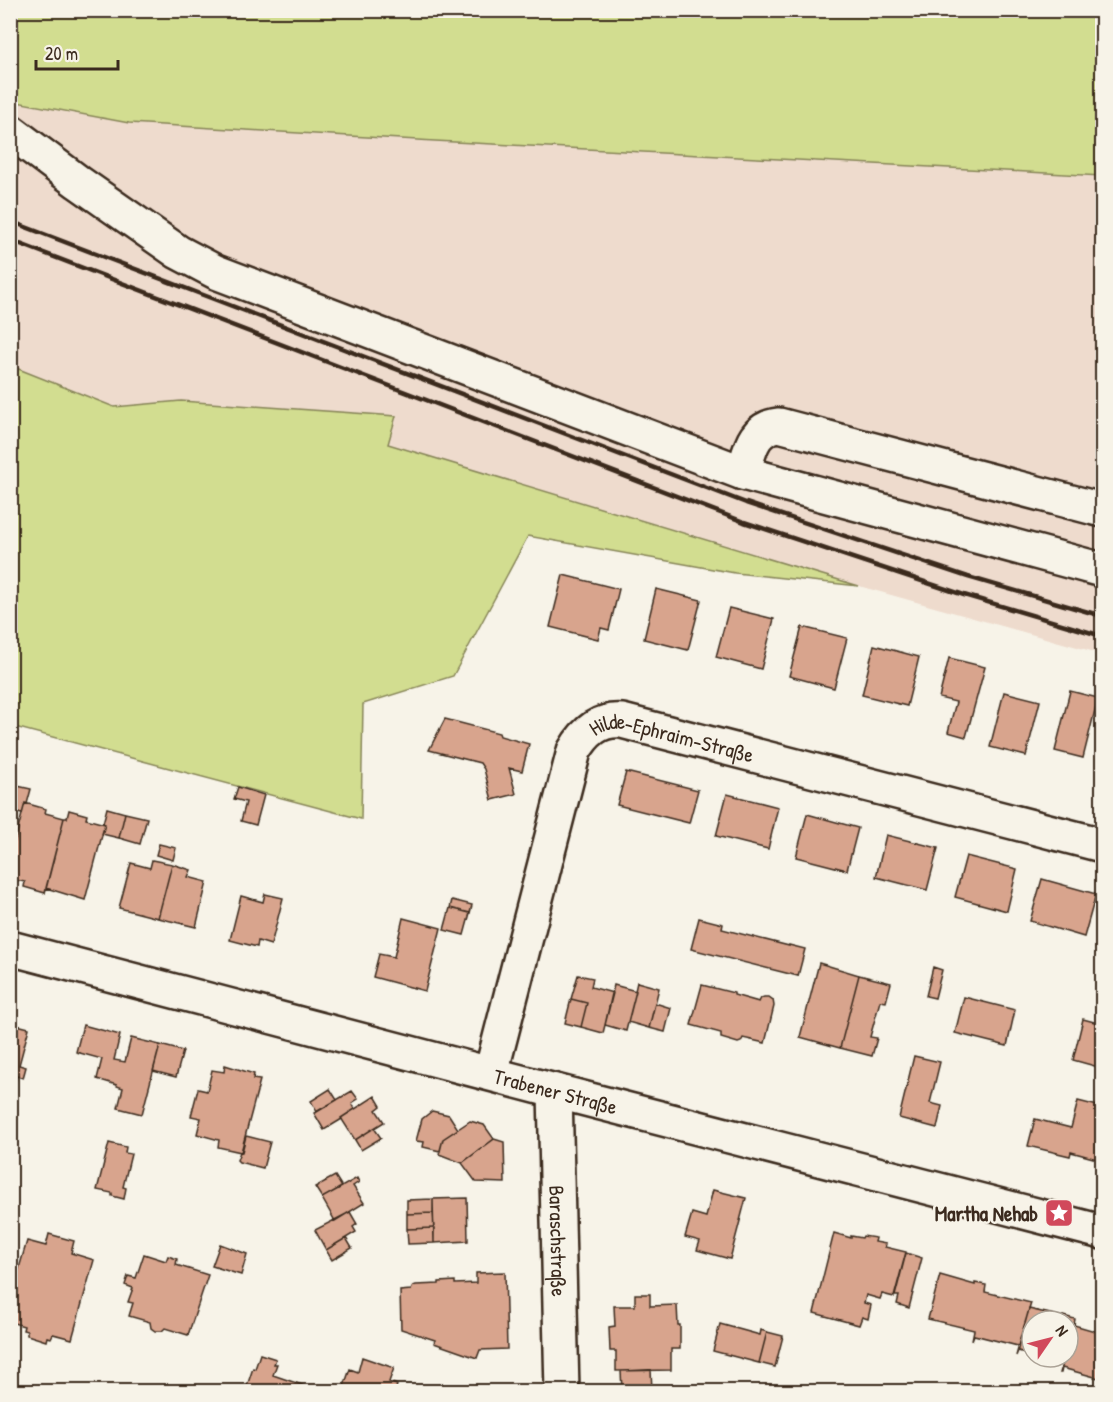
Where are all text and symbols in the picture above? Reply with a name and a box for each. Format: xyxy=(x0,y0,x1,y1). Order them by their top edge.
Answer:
scale bar xyxy=(36,33,118,71)
text: 20 m xyxy=(45,41,78,66)
street label: Hilde-Ephraim-Straße xyxy=(583,706,757,769)
street label: Trabener Straße xyxy=(491,1061,620,1121)
street label: Baraschstraße xyxy=(543,1185,574,1297)
place icon: Martha Nehab xyxy=(1043,1197,1075,1229)
place label: Martha Nehab xyxy=(935,1199,1038,1228)
north arrow xyxy=(1020,1309,1080,1369)
text: N xyxy=(1051,1321,1074,1341)

